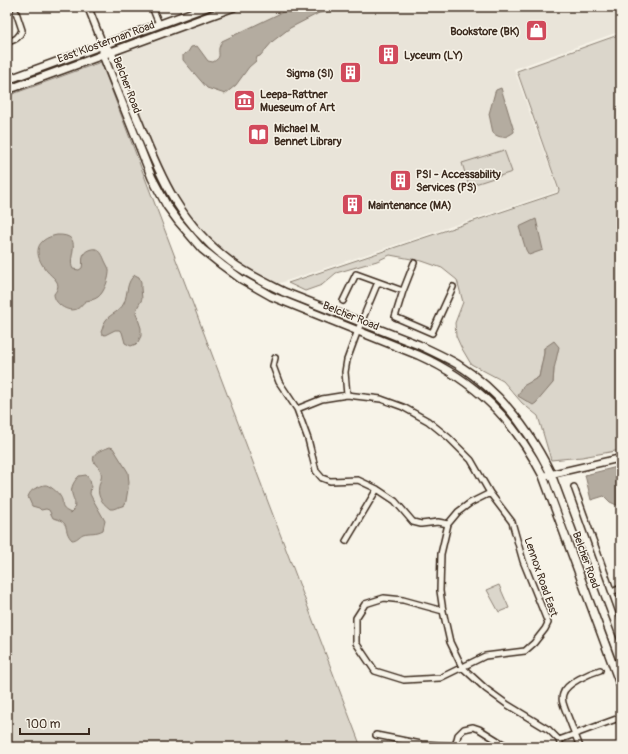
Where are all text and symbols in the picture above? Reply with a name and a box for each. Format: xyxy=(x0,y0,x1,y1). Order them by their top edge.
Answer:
street label: East Klosterman Road xyxy=(56,18,156,66)
shop icon: Bookstore (BK) xyxy=(523,18,549,44)
place label: Bookstore (BK) xyxy=(450,25,520,38)
building icon: Lyceum (LY) xyxy=(376,42,402,68)
place label: Lyceum (LY) xyxy=(404,49,463,62)
street label: Belcher Road xyxy=(110,55,144,115)
building icon: Sigma (SI) xyxy=(337,60,363,86)
place label: Sigma (SI) xyxy=(286,67,334,80)
museum icon: Leepa-Rattner Mueseum of Art xyxy=(231,87,257,113)
place label: Leepa-Rattner Mueseum of Art xyxy=(260,88,335,114)
library icon: Michael M. Bennet Library xyxy=(246,121,272,147)
place label: Michael M. Bennet Library xyxy=(274,122,342,148)
building icon: PSI - Accessability Services (PS) xyxy=(388,167,414,193)
place label: PSI - Accessability Services (PS) xyxy=(416,168,501,194)
building icon: Maintenance (MA) xyxy=(339,192,365,218)
place label: Maintenance (MA) xyxy=(368,199,452,212)
street label: Belcher Road xyxy=(321,299,381,333)
street label: Belcher Road xyxy=(570,530,602,590)
street label: Lennox Road East xyxy=(521,536,561,619)
scale bar xyxy=(20,710,89,736)
text: 100 m xyxy=(26,717,61,732)

